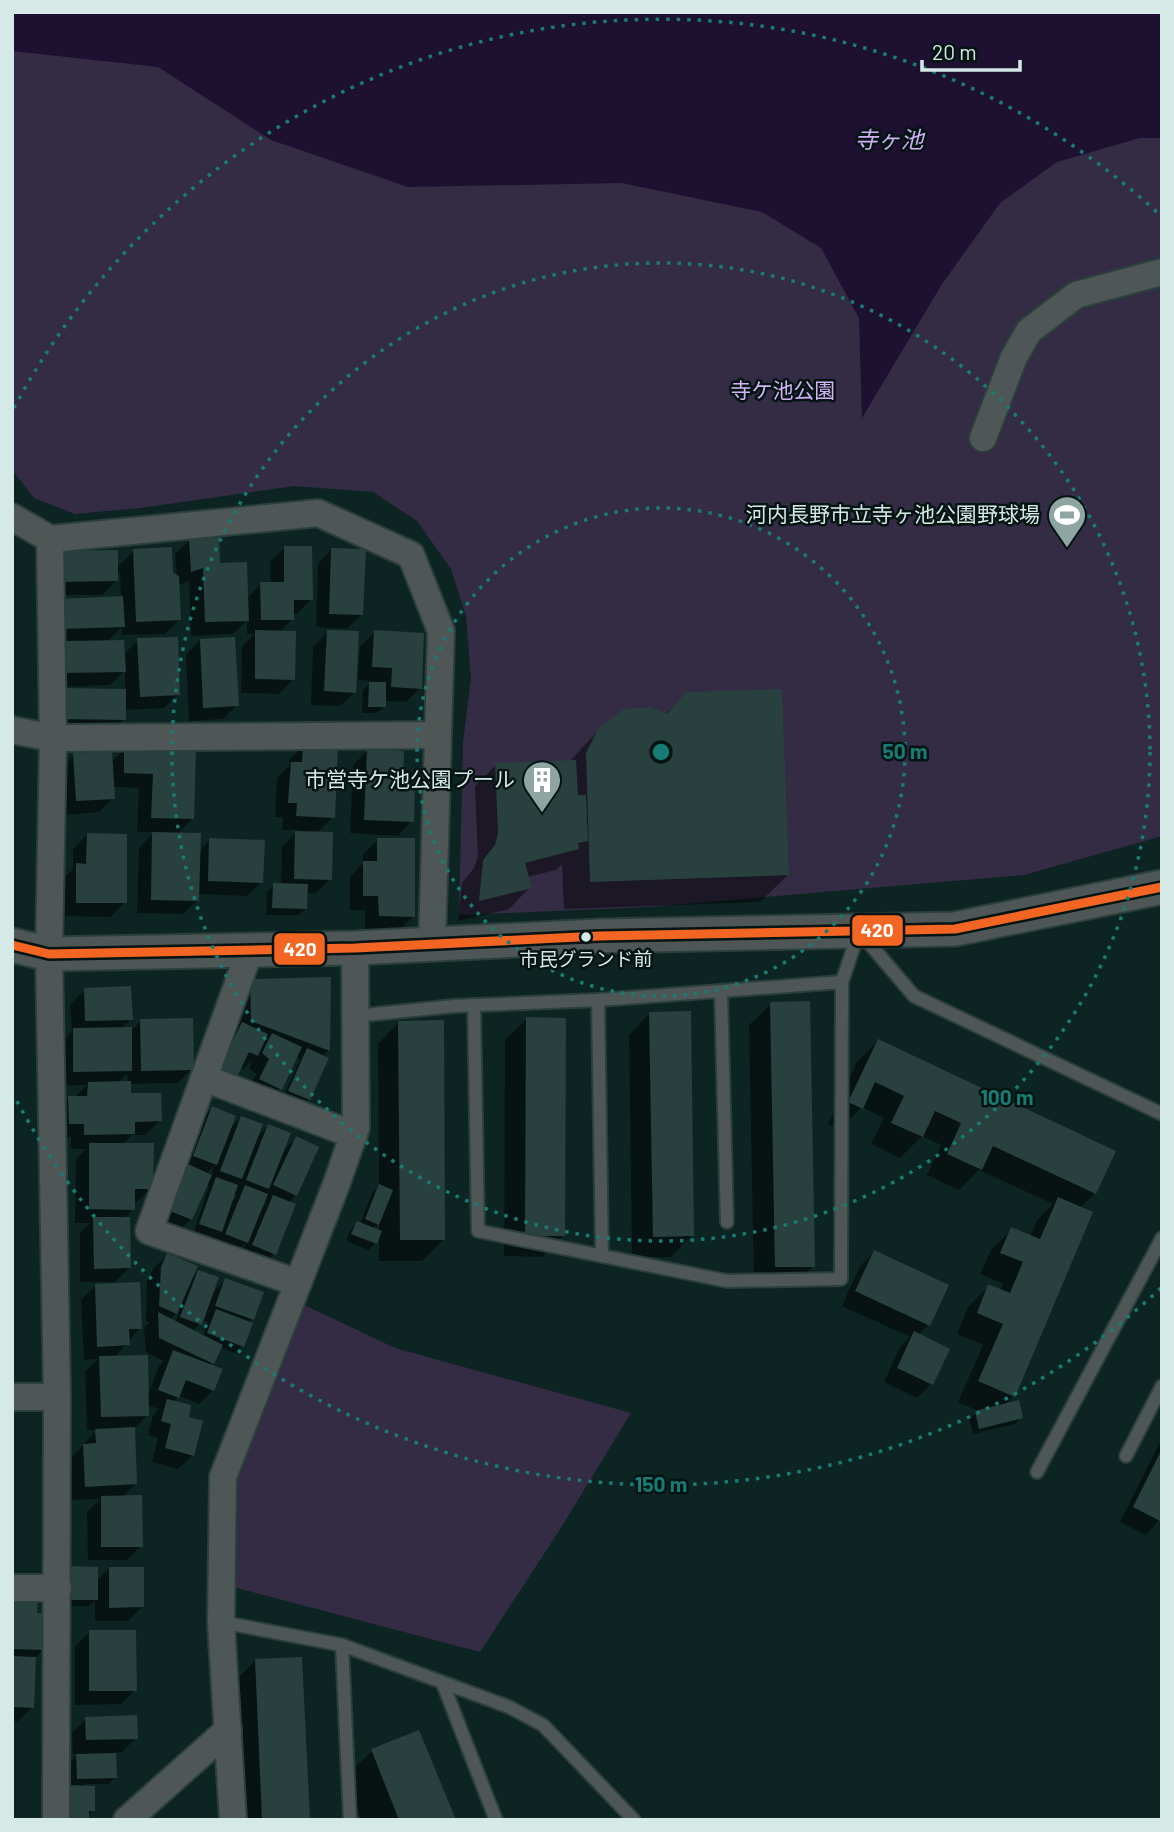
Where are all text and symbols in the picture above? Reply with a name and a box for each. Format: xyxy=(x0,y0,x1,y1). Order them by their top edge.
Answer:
scale bar xyxy=(922,28,1020,72)
text: 20 m xyxy=(932,39,977,64)
water label: 寺ヶ池 xyxy=(855,125,926,153)
park label: 寺ケ池公園 xyxy=(731,377,836,402)
sports icon: 河内長野市立寺ヶ池公園野球場 xyxy=(1046,494,1088,549)
place label: 河内長野市立寺ヶ池公園野球場 xyxy=(746,501,1040,526)
text: 50 m xyxy=(882,738,928,763)
centre of rings xyxy=(649,740,673,764)
building icon: 市営寺ケ池公園プール xyxy=(521,759,563,814)
place label: 市営寺ケ池公園プール xyxy=(305,766,515,791)
line badge: 420 xyxy=(851,914,904,947)
text: 420 xyxy=(861,918,893,941)
marker: 市民グランド前 xyxy=(579,930,593,944)
line badge: 420 xyxy=(273,932,326,966)
text: 420 xyxy=(284,937,316,960)
place label: 市民グランド前 xyxy=(519,947,653,970)
text: 100 m xyxy=(980,1084,1034,1109)
text: 150 m xyxy=(635,1471,687,1496)

